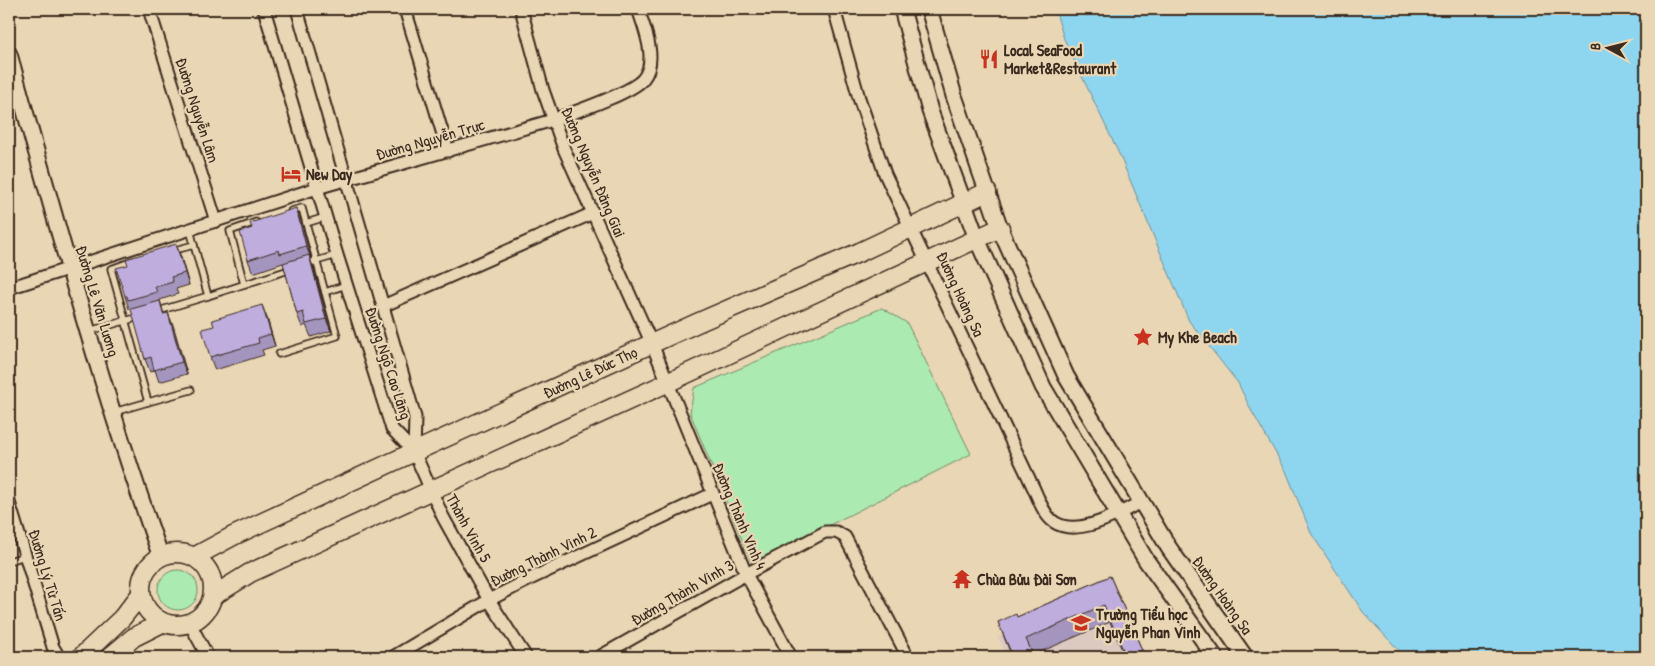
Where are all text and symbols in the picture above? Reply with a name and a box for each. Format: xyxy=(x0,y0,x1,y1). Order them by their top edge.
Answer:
north arrow xyxy=(1582,22,1632,72)
place label: Local SeaFood Market&Restaurant xyxy=(1004,39,1117,79)
text: B xyxy=(1585,42,1604,51)
restaurant icon: Local SeaFood Market&Restaurant xyxy=(978,48,1000,70)
street label: Đường Nguyễn Lâm xyxy=(171,55,225,165)
street label: Đường Nguyễn Đăng Giai xyxy=(557,103,631,241)
street label: Đường Nguyễn Trực xyxy=(373,113,488,165)
hotel icon: New Day xyxy=(280,163,302,185)
place label: New Day xyxy=(306,163,353,186)
street label: Đường Lê Văn Lương xyxy=(71,243,125,359)
street label: Đường Hoàng Sa xyxy=(932,248,990,340)
street label: Đường Ngô Cao Lãng xyxy=(360,304,418,422)
place icon: My Khe Beach xyxy=(1132,326,1154,348)
place label: My Khe Beach xyxy=(1158,326,1237,349)
street label: Đường Lê Đức Thọ xyxy=(539,340,641,403)
street label: Đường Thành Vinh 4 xyxy=(708,459,772,573)
street label: Thành Vinh 5 xyxy=(441,490,497,566)
street label: Đường Thành Vinh 2 xyxy=(486,521,600,591)
street label: Đường Lý Từ Tấn xyxy=(24,527,72,623)
street label: Đường Hoàng Sa xyxy=(1188,551,1258,639)
street label: Đường Thành Vinh 3 xyxy=(627,554,737,630)
temple icon: Chùa Bửu Đài Sơn xyxy=(951,568,973,590)
place label: Chùa Bửu Đài Sơn xyxy=(977,568,1077,590)
place label: Trường Tiểu học Nguyễn Phan Vinh xyxy=(1095,603,1200,644)
school or university icon: Trường Tiểu học Nguyễn Phan Vinh xyxy=(1070,612,1092,634)

